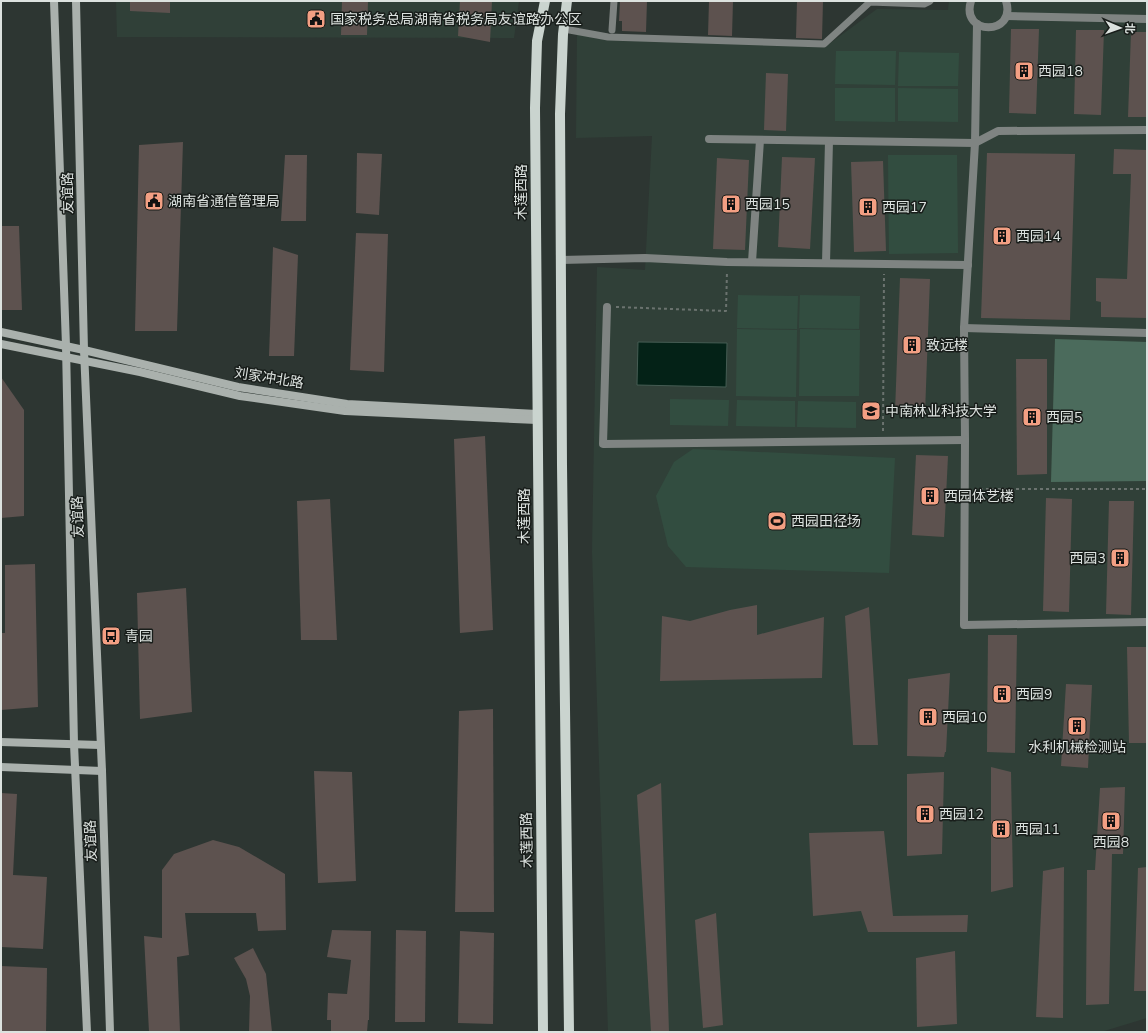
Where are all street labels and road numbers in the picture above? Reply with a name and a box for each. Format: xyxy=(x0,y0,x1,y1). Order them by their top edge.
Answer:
street label: 木莲西路 xyxy=(512,164,531,220)
street label: 友谊路 xyxy=(58,172,78,214)
street label: 刘家冲北路 xyxy=(233,363,305,393)
street label: 木莲西路 xyxy=(515,488,534,544)
street label: 友谊路 xyxy=(68,496,88,538)
street label: 木莲西路 xyxy=(517,812,537,868)
street label: 友谊路 xyxy=(81,820,101,862)

